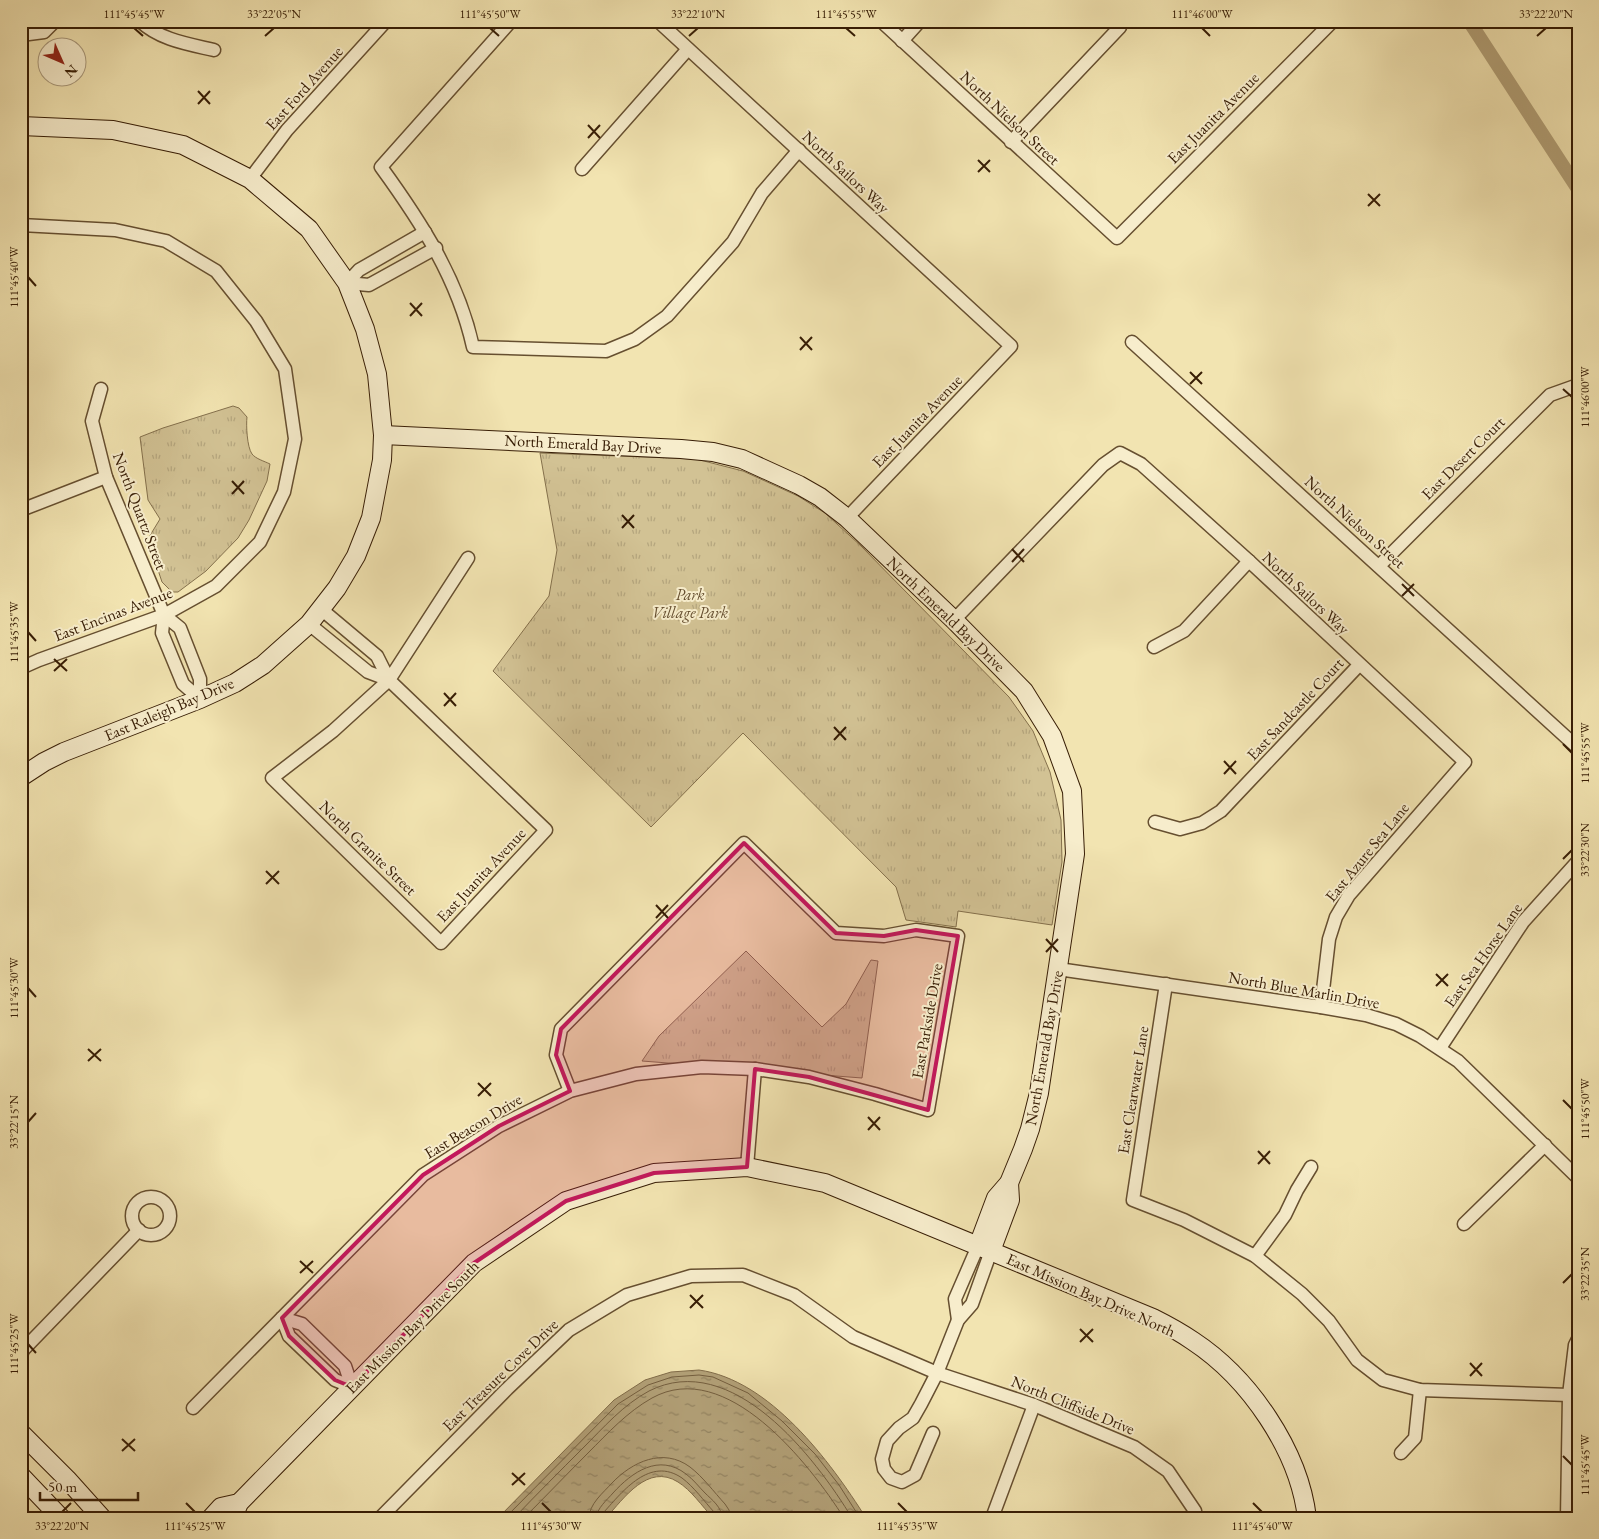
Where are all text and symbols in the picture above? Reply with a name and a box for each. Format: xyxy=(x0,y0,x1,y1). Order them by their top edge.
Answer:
text: 111°45'45"W xyxy=(103,6,166,22)
text: 33°22'05"N xyxy=(247,6,301,22)
text: 111°45'50"W xyxy=(459,6,522,22)
text: 33°22'10"N xyxy=(671,6,725,22)
text: 111°45'55"W xyxy=(815,6,878,22)
text: 111°46'00"W xyxy=(1171,6,1234,22)
text: 33°22'20"N xyxy=(1519,6,1573,22)
north arrow xyxy=(38,38,88,88)
street label: East Ford Avenue xyxy=(261,41,347,135)
text: N xyxy=(60,61,82,82)
street label: North Nielson Street xyxy=(956,66,1064,170)
street label: East Juanita Avenue xyxy=(1163,68,1263,168)
street label: North Sailors Way xyxy=(798,126,895,219)
text: 111°45'40"W xyxy=(6,245,22,308)
text: 111°46'00"W xyxy=(1577,365,1593,428)
street label: East Juanita Avenue xyxy=(867,370,967,472)
street label: East Desert Court xyxy=(1417,412,1509,504)
street label: North Emerald Bay Drive xyxy=(504,429,662,459)
street label: North Quartz Street xyxy=(108,449,172,573)
street label: North Nielson Street xyxy=(1300,471,1410,573)
street label: North Sailors Way xyxy=(1258,547,1355,640)
street label: North Emerald Bay Drive xyxy=(882,552,1010,676)
street label: East Encinas Avenue xyxy=(51,582,175,646)
park label: Park Village Park xyxy=(652,584,729,623)
text: 111°45'35"W xyxy=(6,600,22,663)
street label: East Sandcastle Court xyxy=(1242,653,1348,765)
street label: East Raleigh Bay Drive xyxy=(101,672,237,746)
text: 111°45'55"W xyxy=(1577,721,1593,784)
street label: North Granite Street xyxy=(315,796,421,900)
street label: East Azure Sea Lane xyxy=(1320,798,1414,906)
street label: East Juanita Avenue xyxy=(432,823,530,927)
text: 33°22'30"N xyxy=(1577,823,1593,877)
street label: East Sea Horse Lane xyxy=(1439,899,1527,1011)
text: 111°45'30"W xyxy=(6,956,22,1019)
street label: East Parkside Drive xyxy=(907,962,947,1080)
street label: North Blue Marlin Drive xyxy=(1227,966,1381,1014)
street label: North Emerald Bay Drive xyxy=(1020,969,1068,1127)
street label: East Clearwater Lane xyxy=(1113,1025,1153,1155)
text: 111°45'50"W xyxy=(1577,1077,1593,1140)
street label: East Beacon Drive xyxy=(420,1089,526,1163)
text: 33°22'15"N xyxy=(6,1095,22,1149)
text: 33°22'35"N xyxy=(1577,1247,1593,1301)
street label: East Mission Bay Drive North xyxy=(1003,1248,1179,1342)
street label: East Mission Bay Drive South xyxy=(341,1256,483,1398)
text: 111°45'25"W xyxy=(6,1312,22,1375)
street label: East Treasure Cove Drive xyxy=(438,1314,562,1436)
street label: North Cliffside Drive xyxy=(1008,1371,1138,1439)
text: 111°45'45"W xyxy=(1577,1433,1593,1496)
scale bar xyxy=(40,1469,138,1501)
text: 50 m xyxy=(48,1477,77,1496)
text: 33°22'20"N xyxy=(35,1518,89,1534)
text: 111°45'25"W xyxy=(164,1518,227,1534)
text: 111°45'30"W xyxy=(520,1518,583,1534)
text: 111°45'35"W xyxy=(876,1518,939,1534)
text: 111°45'40"W xyxy=(1231,1518,1294,1534)

